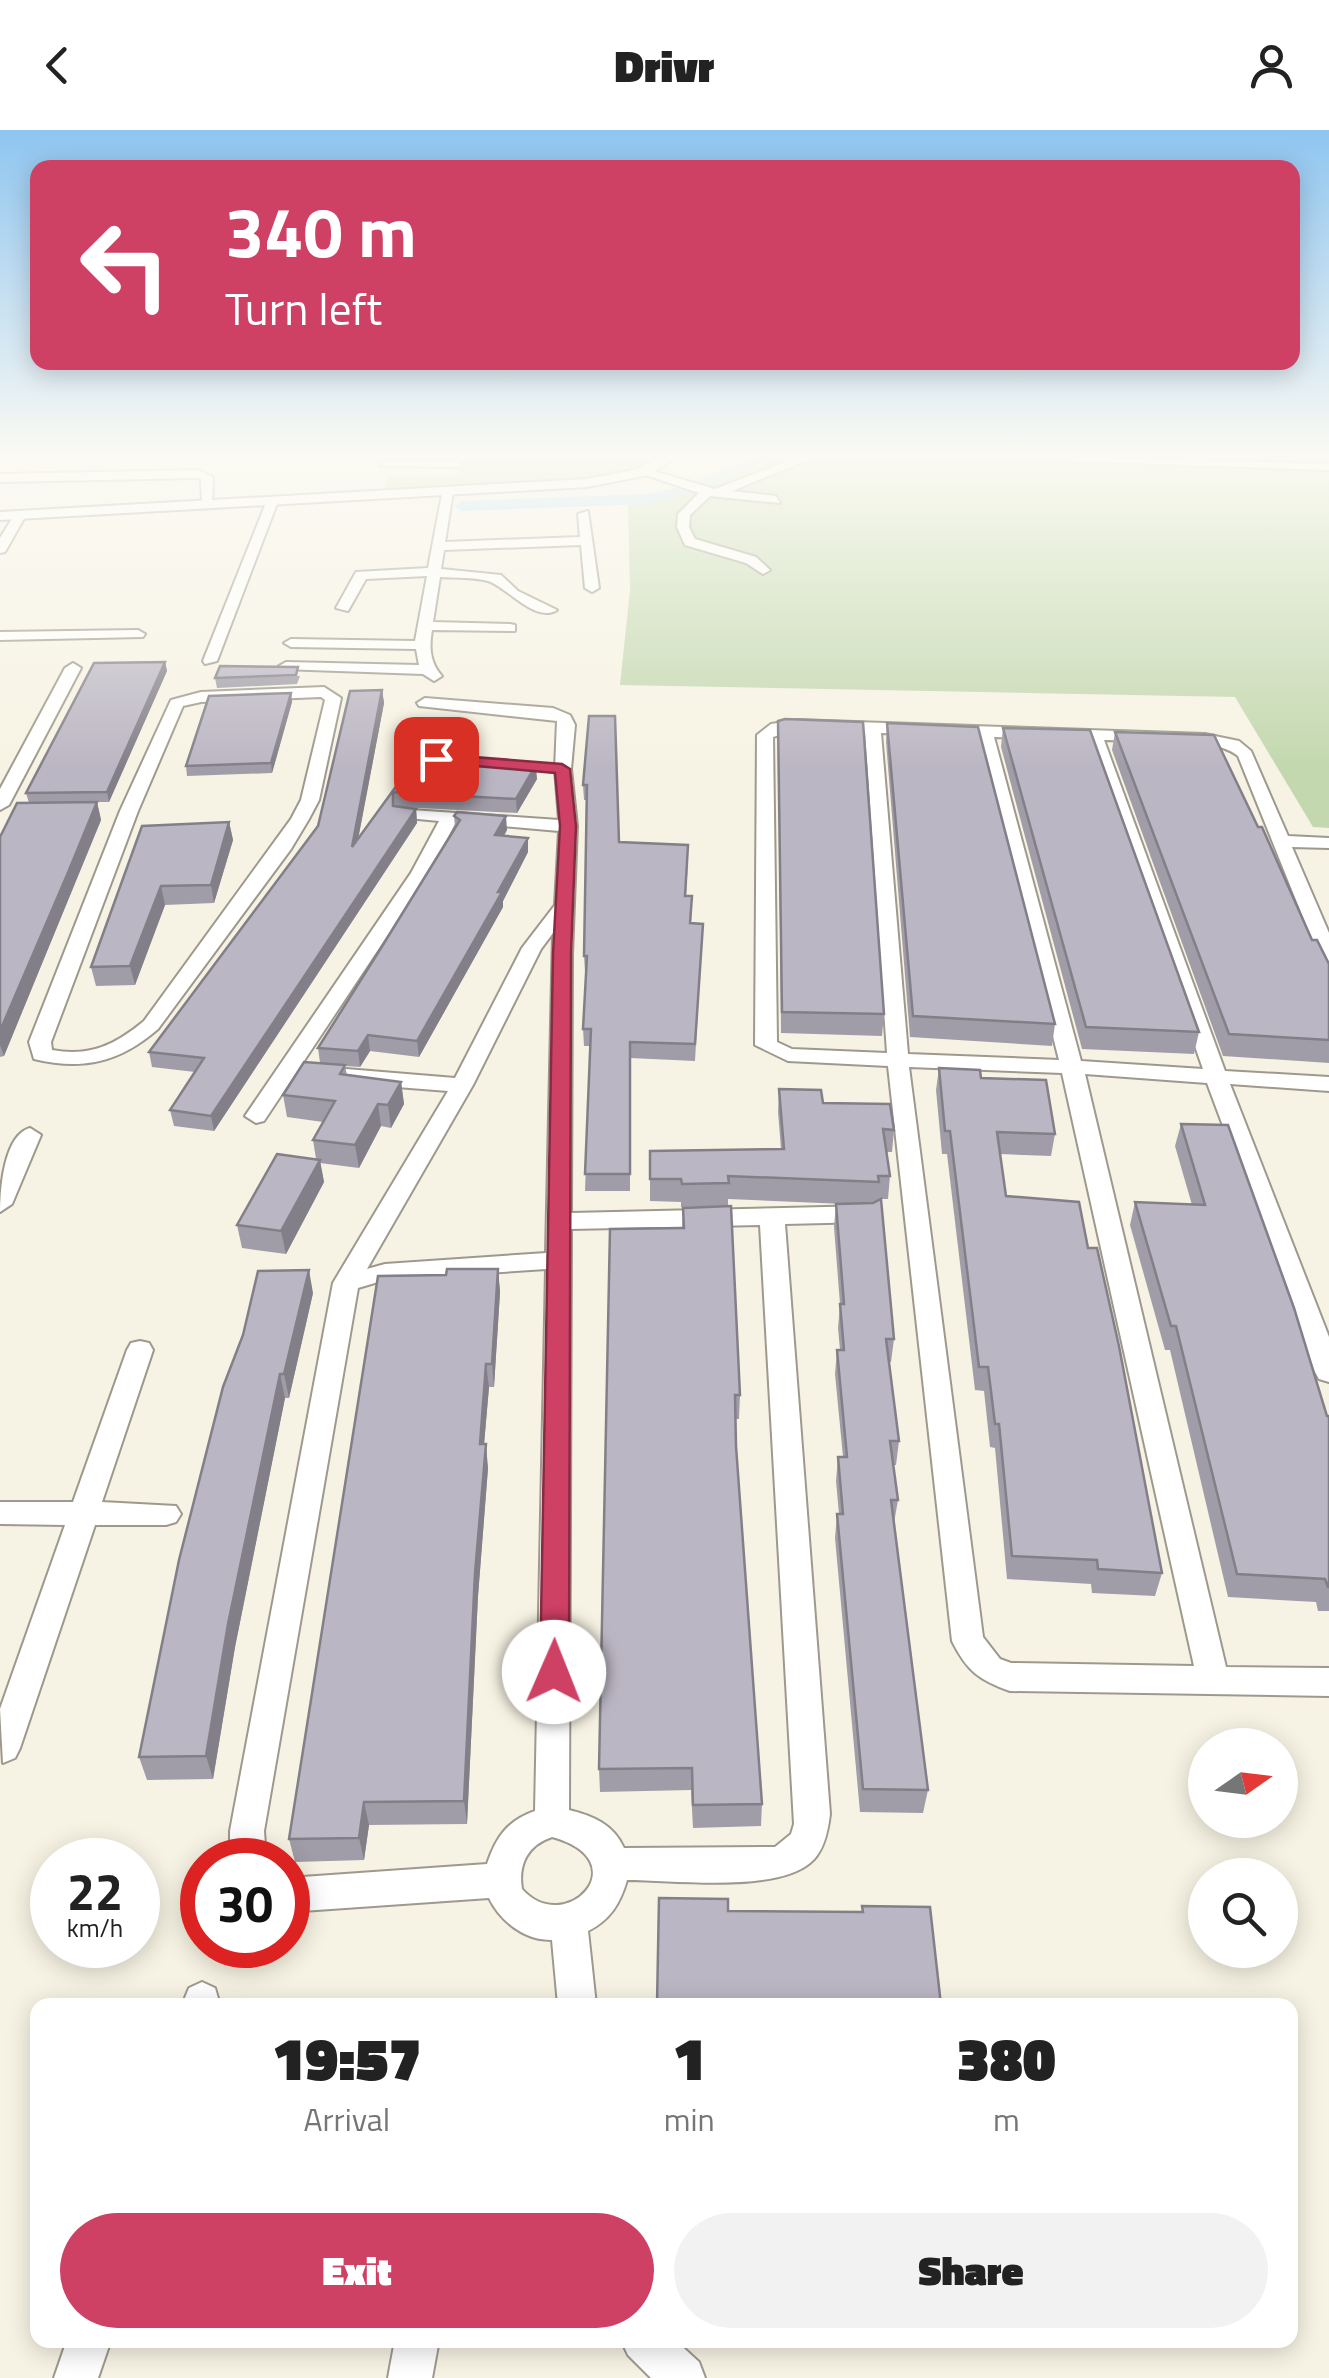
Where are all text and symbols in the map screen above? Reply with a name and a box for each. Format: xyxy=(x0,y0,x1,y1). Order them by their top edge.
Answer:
text: Drivr xyxy=(615,31,714,99)
icon: back xyxy=(30,38,85,93)
icon: person xyxy=(1244,38,1299,93)
text: 340 m xyxy=(225,178,417,284)
icon: left xyxy=(60,200,190,330)
text: Turn left xyxy=(225,274,382,342)
pin xyxy=(394,717,479,802)
icon: arrive xyxy=(409,732,464,787)
position arrow xyxy=(502,1620,606,1724)
north arrow xyxy=(1188,1728,1298,1838)
map controls xyxy=(1188,1728,1298,1968)
speed limit sign: 30 xyxy=(180,1838,310,1968)
text: 22 xyxy=(67,1853,123,1929)
button: search xyxy=(1188,1858,1298,1968)
text: km/h xyxy=(67,1909,123,1947)
text: 19:57 xyxy=(272,2012,421,2103)
text: 1 xyxy=(673,2012,706,2103)
text: 380 xyxy=(957,2012,1056,2103)
text: Arrival xyxy=(303,2095,390,2143)
text: min xyxy=(664,2095,715,2143)
text: m xyxy=(993,2095,1020,2143)
button: Exit xyxy=(60,2213,654,2328)
button: Share xyxy=(674,2213,1268,2328)

